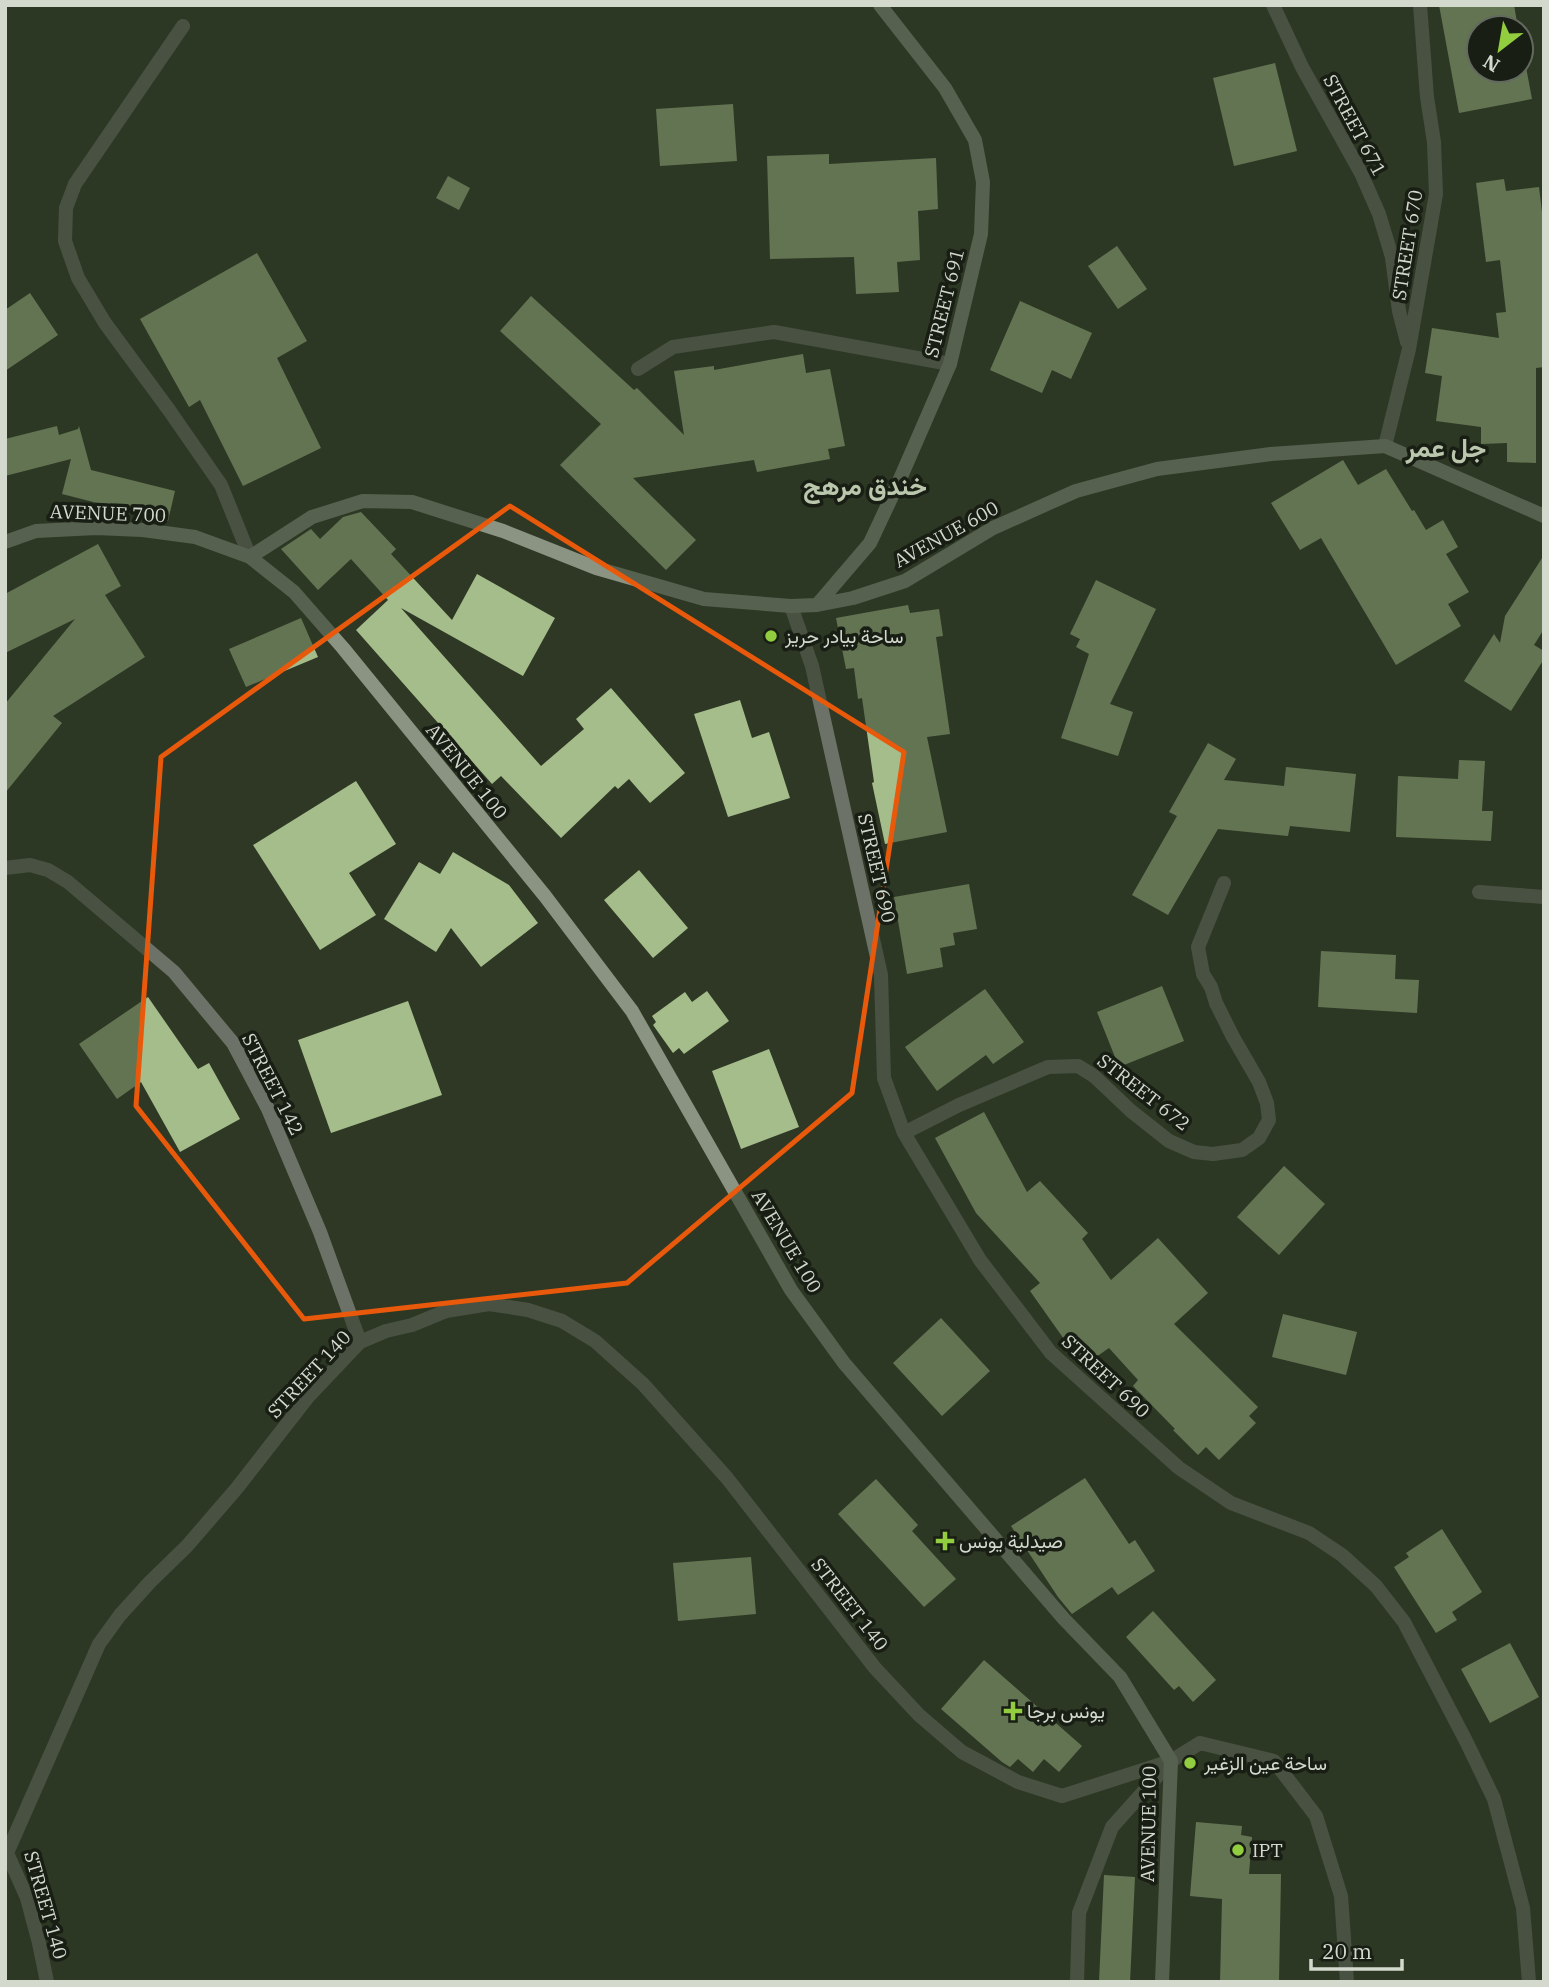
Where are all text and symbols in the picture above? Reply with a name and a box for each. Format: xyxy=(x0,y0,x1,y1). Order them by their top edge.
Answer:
north arrow xyxy=(1465,14,1535,84)
text: N xyxy=(1479,49,1504,78)
street label: STREET 671 xyxy=(1318,70,1392,180)
street label: STREET 670 xyxy=(1386,188,1428,302)
street label: STREET 691 xyxy=(919,246,969,360)
district label: جل عمر xyxy=(1405,430,1486,464)
district label: خندق مرهج xyxy=(803,468,927,504)
street label: AVENUE 600 xyxy=(889,495,1003,573)
street label: AVENUE 700 xyxy=(49,499,167,527)
place label: ساحة بيادر حريز xyxy=(784,624,903,648)
marker: ساحة بيادر حريز xyxy=(763,628,779,644)
street label: AVENUE 100 xyxy=(421,718,513,824)
street label: STREET 690 xyxy=(853,811,901,925)
street label: STREET 142 xyxy=(237,1029,309,1139)
street label: STREET 672 xyxy=(1093,1048,1195,1136)
street label: AVENUE 100 xyxy=(747,1185,827,1297)
street label: STREET 140 xyxy=(262,1325,356,1423)
street label: STREET 690 xyxy=(1057,1329,1155,1423)
place label: صيدلية يونس xyxy=(959,1529,1063,1553)
marker: صيدلية يونس xyxy=(937,1533,953,1549)
street label: STREET 140 xyxy=(806,1553,894,1655)
place label: يونس برجا xyxy=(1027,1699,1105,1723)
marker: يونس برجا xyxy=(1005,1703,1021,1719)
place label: ساحة عين الزغير xyxy=(1203,1751,1327,1775)
marker: ساحة عين الزغير xyxy=(1182,1755,1198,1771)
street label: AVENUE 100 xyxy=(1135,1766,1161,1882)
place label: IPT xyxy=(1252,1838,1283,1862)
marker: IPT xyxy=(1230,1842,1246,1858)
street label: STREET 140 xyxy=(19,1848,73,1962)
scale bar xyxy=(1311,1927,1402,1971)
text: 20 m xyxy=(1322,1937,1372,1965)

